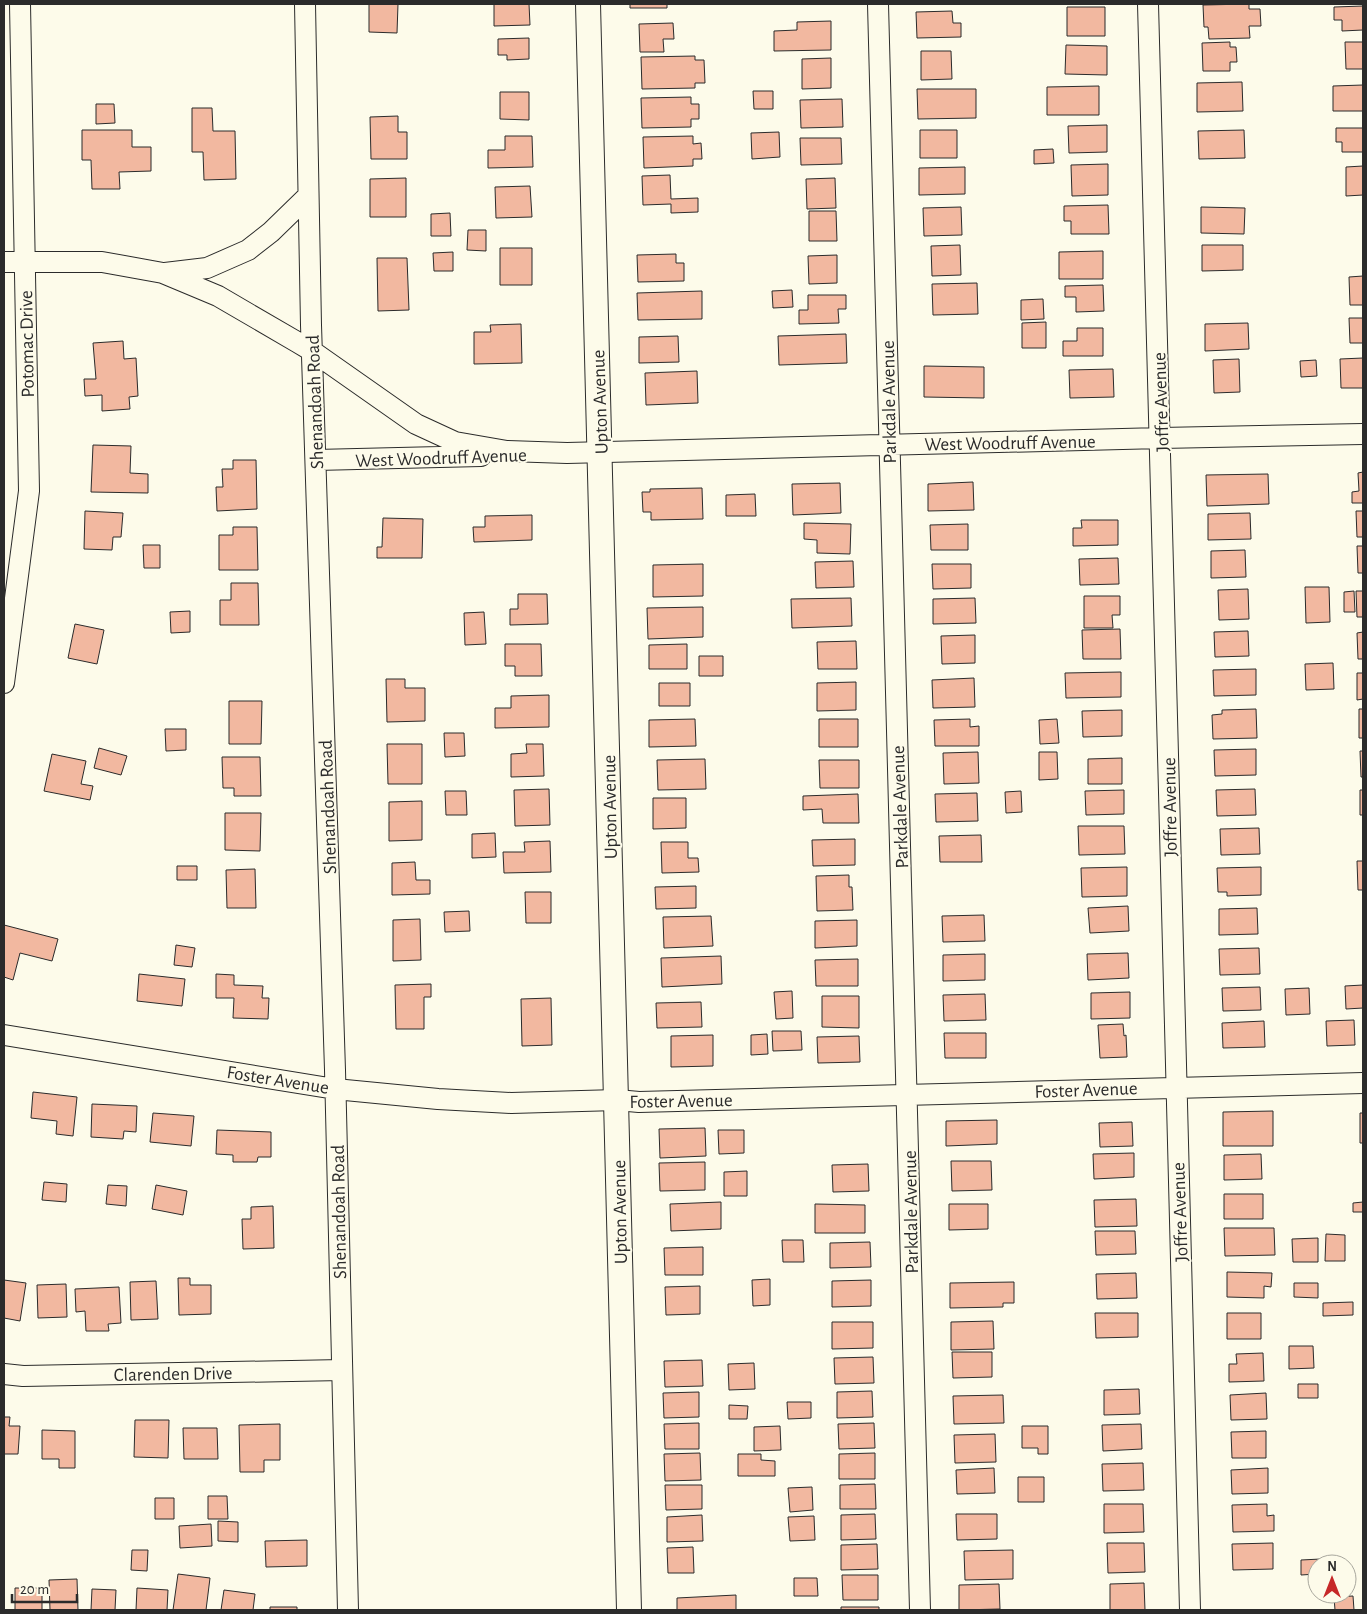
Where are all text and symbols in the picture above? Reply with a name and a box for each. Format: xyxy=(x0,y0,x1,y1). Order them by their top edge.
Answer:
street label: Potomac Drive xyxy=(17,290,38,398)
street label: Shenandoah Road xyxy=(304,334,327,469)
street label: Parkdale Avenue xyxy=(879,340,900,464)
street label: Upton Avenue xyxy=(589,349,612,454)
street label: Joffre Avenue xyxy=(1150,352,1173,452)
street label: West Woodruff Avenue xyxy=(924,433,1096,454)
street label: West Woodruff Avenue xyxy=(355,446,527,471)
street label: Shenandoah Road xyxy=(317,739,340,874)
street label: Parkdale Avenue xyxy=(889,745,912,869)
street label: Upton Avenue xyxy=(600,755,621,859)
street label: Joffre Avenue xyxy=(1160,757,1181,857)
street label: Foster Avenue xyxy=(225,1063,330,1098)
street label: Foster Avenue xyxy=(1034,1079,1138,1102)
street label: Foster Avenue xyxy=(629,1091,733,1112)
street label: Shenandoah Road xyxy=(329,1144,350,1279)
street label: Parkdale Avenue xyxy=(901,1150,922,1274)
street label: Upton Avenue xyxy=(610,1160,631,1264)
street label: Joffre Avenue xyxy=(1169,1162,1192,1262)
street label: Clarenden Drive xyxy=(113,1364,233,1385)
north arrow xyxy=(1307,1554,1357,1604)
text: N xyxy=(1327,1560,1337,1574)
scale bar xyxy=(12,1572,78,1604)
text: 20 m xyxy=(20,1582,49,1597)

